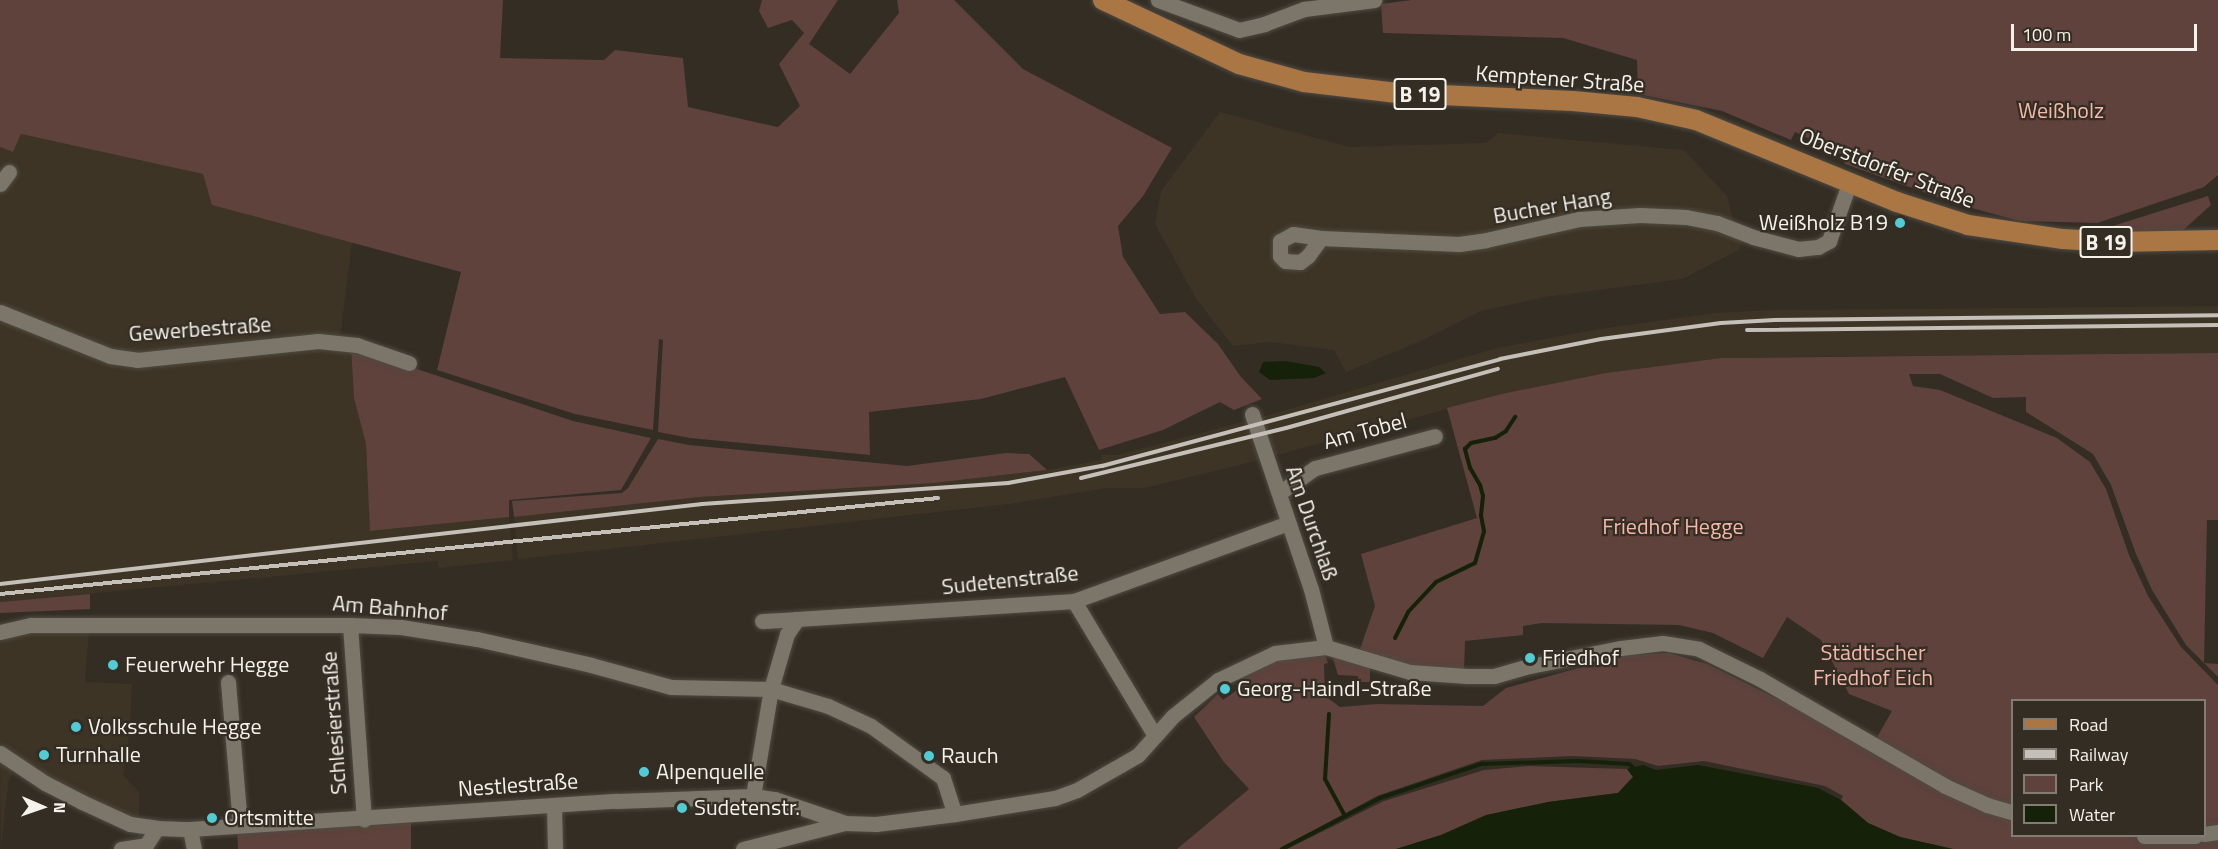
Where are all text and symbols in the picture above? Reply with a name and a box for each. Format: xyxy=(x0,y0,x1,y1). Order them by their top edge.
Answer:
scale bar xyxy=(2014,12,2200,50)
text: 100 m xyxy=(2022,21,2071,48)
street label: Kemptener Straße xyxy=(1475,60,1645,98)
road number: B 19 xyxy=(1393,76,1447,112)
park label: Weißholz xyxy=(2018,98,2104,124)
street label: Oberstdorfer Straße xyxy=(1795,122,1979,214)
street label: Bucher Hang xyxy=(1491,183,1613,229)
place label: Weißholz B19 xyxy=(1759,210,1888,236)
marker: Weißholz B19 xyxy=(1893,216,1907,230)
road number: B 19 xyxy=(2079,224,2133,260)
street label: Gewerbestraße xyxy=(128,311,272,347)
street label: Am Tobel xyxy=(1320,407,1410,455)
street label: Am Durchlaß xyxy=(1280,462,1344,584)
park label: Friedhof Hegge xyxy=(1602,514,1744,540)
street label: Sudetenstraße xyxy=(940,560,1080,600)
street label: Am Bahnhof xyxy=(331,590,449,626)
park label: Städtischer Friedhof Eich xyxy=(1813,639,1933,690)
place label: Friedhof xyxy=(1542,645,1619,671)
street label: Schlesierstraße xyxy=(316,650,352,796)
marker: Friedhof xyxy=(1523,651,1537,665)
place label: Feuerwehr Hegge xyxy=(125,652,289,678)
marker: Feuerwehr Hegge xyxy=(106,658,120,672)
place label: Georg-Haindl-Straße xyxy=(1237,676,1432,702)
marker: Georg-Haindl-Straße xyxy=(1218,682,1232,696)
legend xyxy=(2011,699,2206,837)
text: Road xyxy=(2069,711,2108,738)
place label: Volksschule Hegge xyxy=(88,714,261,740)
marker: Volksschule Hegge xyxy=(69,720,83,734)
text: Railway xyxy=(2069,741,2128,768)
place label: Turnhalle xyxy=(56,742,141,768)
place label: Rauch xyxy=(941,743,999,769)
marker: Turnhalle xyxy=(37,748,51,762)
marker: Rauch xyxy=(922,749,936,763)
place label: Alpenquelle xyxy=(656,759,764,785)
marker: Alpenquelle xyxy=(637,765,651,779)
street label: Nestlestraße xyxy=(457,768,579,802)
text: Park xyxy=(2069,771,2103,798)
north arrow xyxy=(12,777,72,837)
place label: Sudetenstr. xyxy=(694,795,800,821)
marker: Sudetenstr. xyxy=(675,801,689,815)
text: Water xyxy=(2069,801,2115,828)
text: N xyxy=(48,802,72,814)
place label: Ortsmitte xyxy=(224,805,314,831)
marker: Ortsmitte xyxy=(205,811,219,825)

